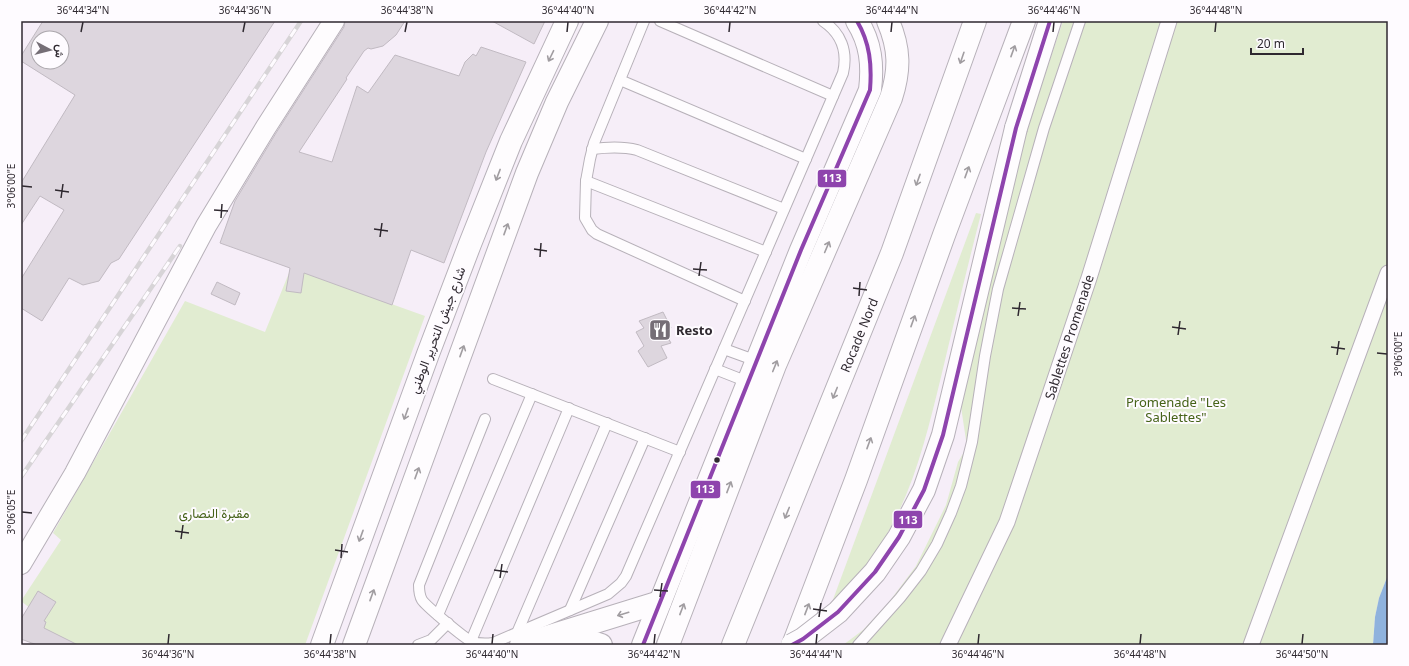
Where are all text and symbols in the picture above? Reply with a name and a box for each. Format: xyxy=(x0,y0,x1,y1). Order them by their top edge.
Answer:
text: 36°44'34"N xyxy=(57,3,109,17)
text: 36°44'36"N xyxy=(219,3,271,17)
text: 36°44'38"N xyxy=(381,3,433,17)
text: 36°44'40"N xyxy=(542,3,594,17)
text: 36°44'42"N xyxy=(704,3,756,17)
text: 36°44'44"N xyxy=(866,3,918,17)
text: 36°44'46"N xyxy=(1028,3,1080,17)
text: 36°44'48"N xyxy=(1190,3,1242,17)
north arrow xyxy=(30,30,70,70)
scale bar xyxy=(1251,30,1303,56)
text: 20 m xyxy=(1257,35,1285,52)
text: ش xyxy=(52,44,69,59)
one-way arrow xyxy=(1009,45,1017,57)
one-way arrow xyxy=(547,50,554,62)
one-way arrow xyxy=(958,51,965,64)
text: 3°06'00"E xyxy=(4,164,18,208)
one-way arrow xyxy=(964,167,972,179)
one-way arrow xyxy=(493,168,501,180)
line badge: 113 xyxy=(817,169,847,188)
text: 113 xyxy=(823,170,841,185)
one-way arrow xyxy=(914,174,921,187)
one-way arrow xyxy=(503,223,511,235)
one-way arrow xyxy=(823,241,831,253)
street label: شارع جيش التحرير الوطني xyxy=(405,264,471,397)
street label: Sablettes Promenade xyxy=(1040,272,1098,402)
street label: Rocade Nord xyxy=(836,295,882,375)
one-way arrow xyxy=(910,315,918,327)
restaurant icon: Resto xyxy=(647,317,673,343)
place label: Resto xyxy=(676,321,713,339)
text: 3°06'00"E xyxy=(1391,332,1405,376)
one-way arrow xyxy=(458,345,466,357)
one-way arrow xyxy=(772,360,780,372)
one-way arrow xyxy=(831,386,839,398)
park label: Promenade "Les Sablettes" xyxy=(1126,393,1226,426)
one-way arrow xyxy=(401,407,409,419)
one-way arrow xyxy=(866,438,874,450)
unlabelled marker xyxy=(712,455,722,465)
one-way arrow xyxy=(413,467,421,479)
line badge: 113 xyxy=(690,480,721,499)
text: 113 xyxy=(696,481,714,496)
one-way arrow xyxy=(725,482,733,494)
text: 3°06'05"E xyxy=(4,490,18,534)
park label: مقبرة النصارى xyxy=(179,504,249,522)
one-way arrow xyxy=(782,507,790,519)
line badge: 113 xyxy=(893,510,923,529)
text: 113 xyxy=(899,512,917,527)
one-way arrow xyxy=(357,529,365,541)
one-way arrow xyxy=(369,590,377,602)
one-way arrow xyxy=(678,603,686,615)
one-way arrow xyxy=(803,603,811,615)
one-way arrow xyxy=(616,611,629,618)
text: 36°44'36"N xyxy=(142,647,194,661)
text: 36°44'38"N xyxy=(304,647,356,661)
text: 36°44'40"N xyxy=(466,647,518,661)
text: 36°44'42"N xyxy=(628,647,680,661)
text: 36°44'44"N xyxy=(790,647,842,661)
text: 36°44'46"N xyxy=(952,647,1004,661)
text: 36°44'48"N xyxy=(1114,647,1166,661)
text: 36°44'50"N xyxy=(1276,647,1328,661)

